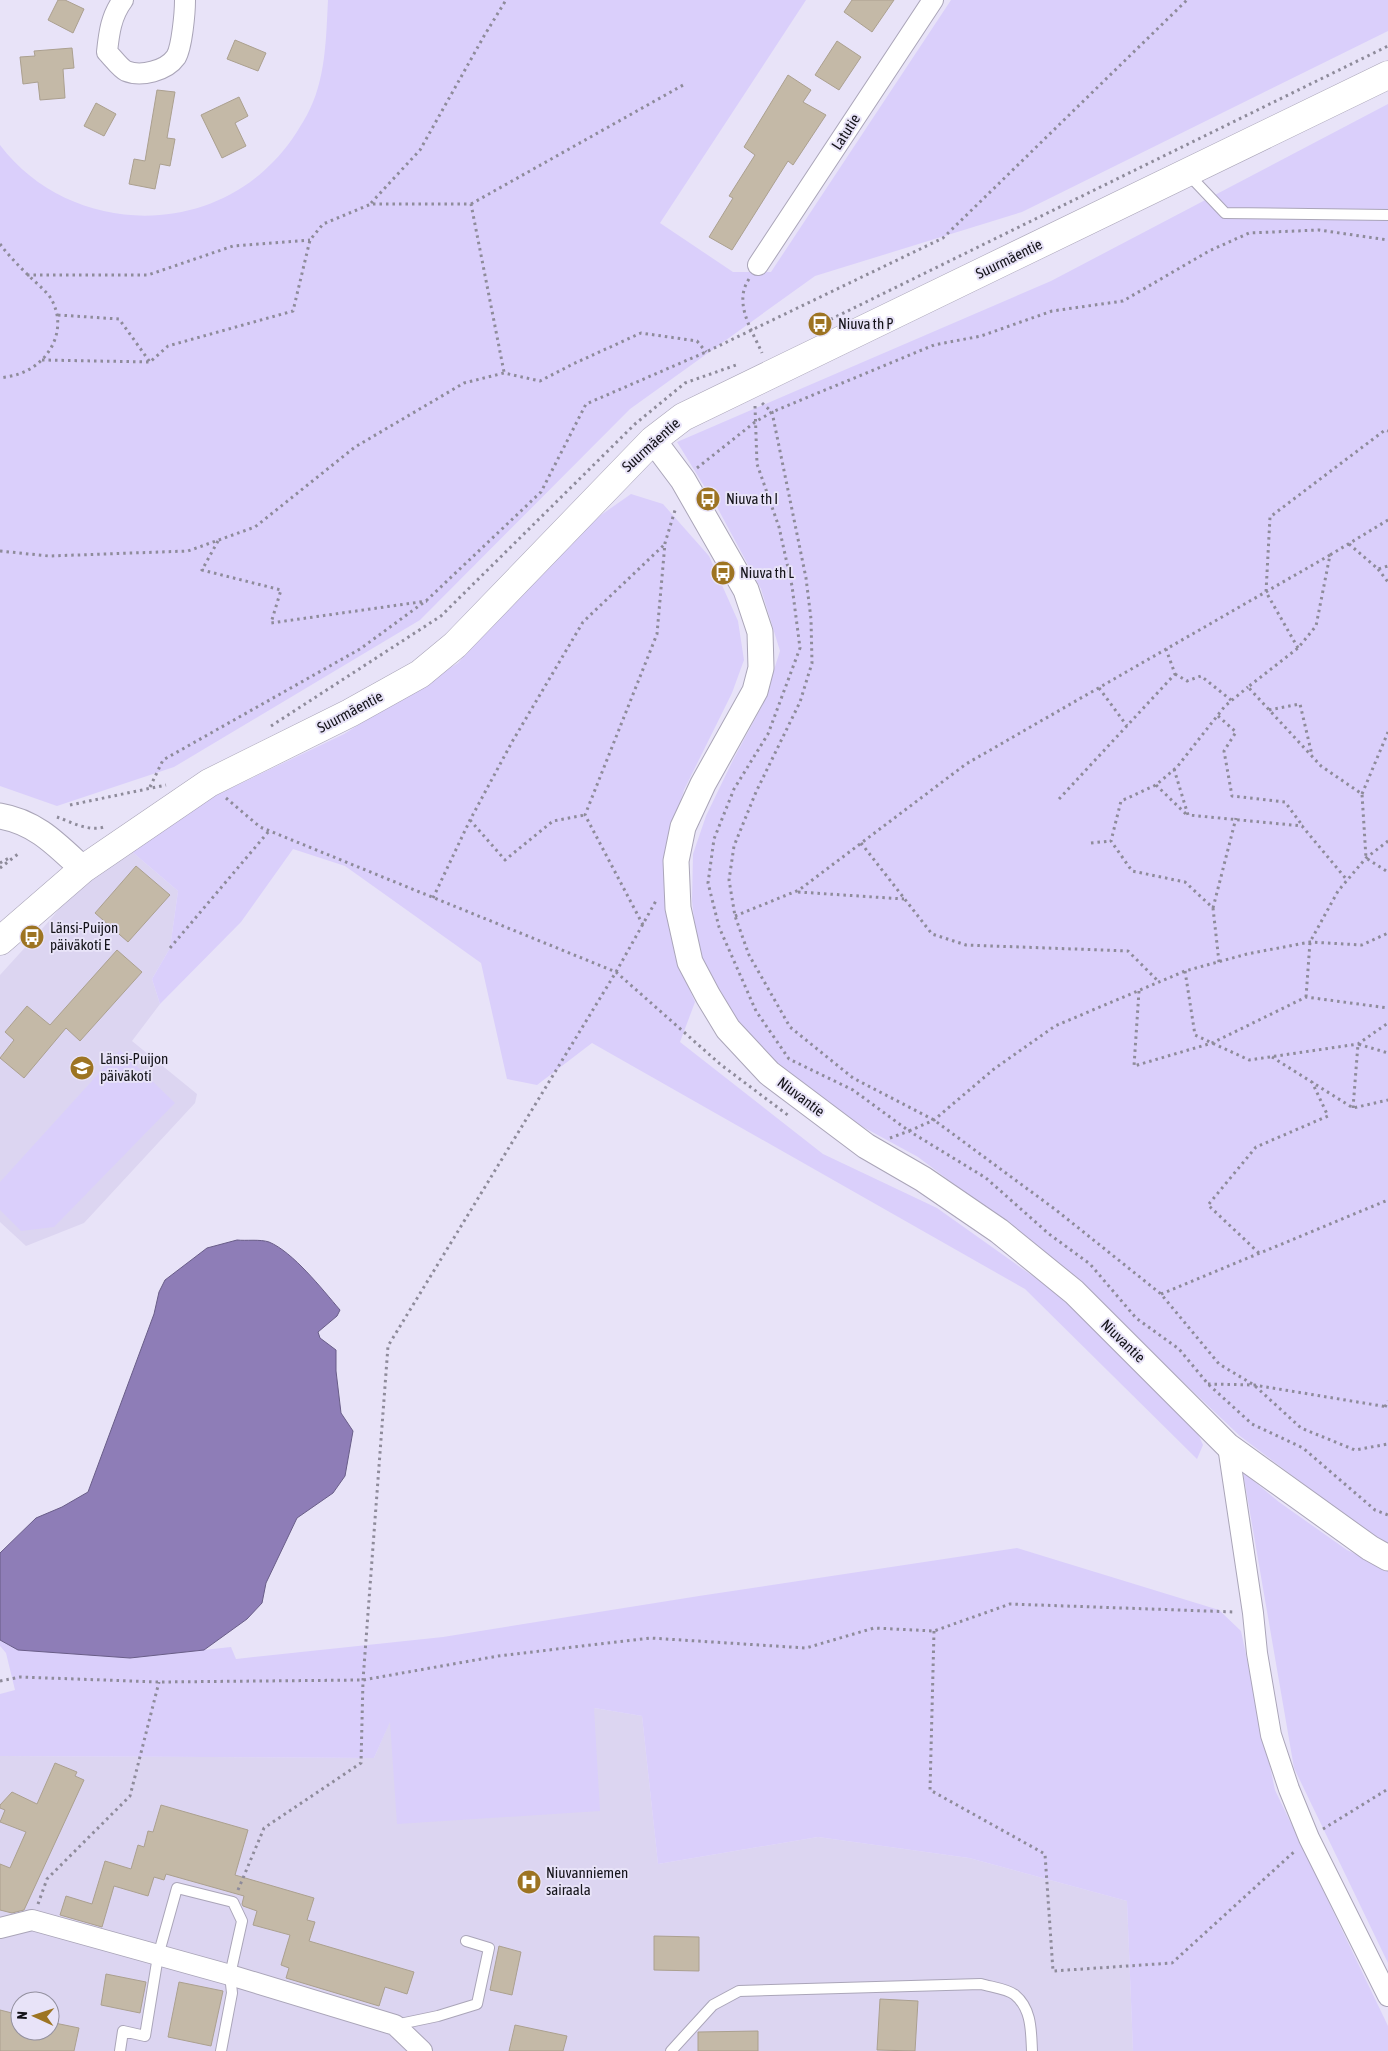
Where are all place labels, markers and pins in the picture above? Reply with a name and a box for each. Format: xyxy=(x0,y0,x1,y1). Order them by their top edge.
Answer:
bus stop icon: Niuva th P xyxy=(807,311,833,337)
place label: Niuva th P xyxy=(838,315,894,332)
bus stop icon: Niuva th I xyxy=(695,486,721,512)
place label: Niuva th I xyxy=(726,490,778,507)
bus stop icon: Niuva th L xyxy=(710,560,736,586)
place label: Niuva th L xyxy=(740,564,794,581)
place label: Länsi-Puijon päiväkoti E xyxy=(50,919,118,953)
bus stop icon: Länsi-Puijon päiväkoti E xyxy=(19,924,45,950)
place label: Länsi-Puijon päiväkoti xyxy=(100,1050,168,1084)
school or university icon: Länsi-Puijon päiväkoti xyxy=(69,1055,95,1081)
place label: Niuvanniemen sairaala xyxy=(546,1864,628,1898)
hospital icon: Niuvanniemen sairaala xyxy=(516,1869,542,1895)

